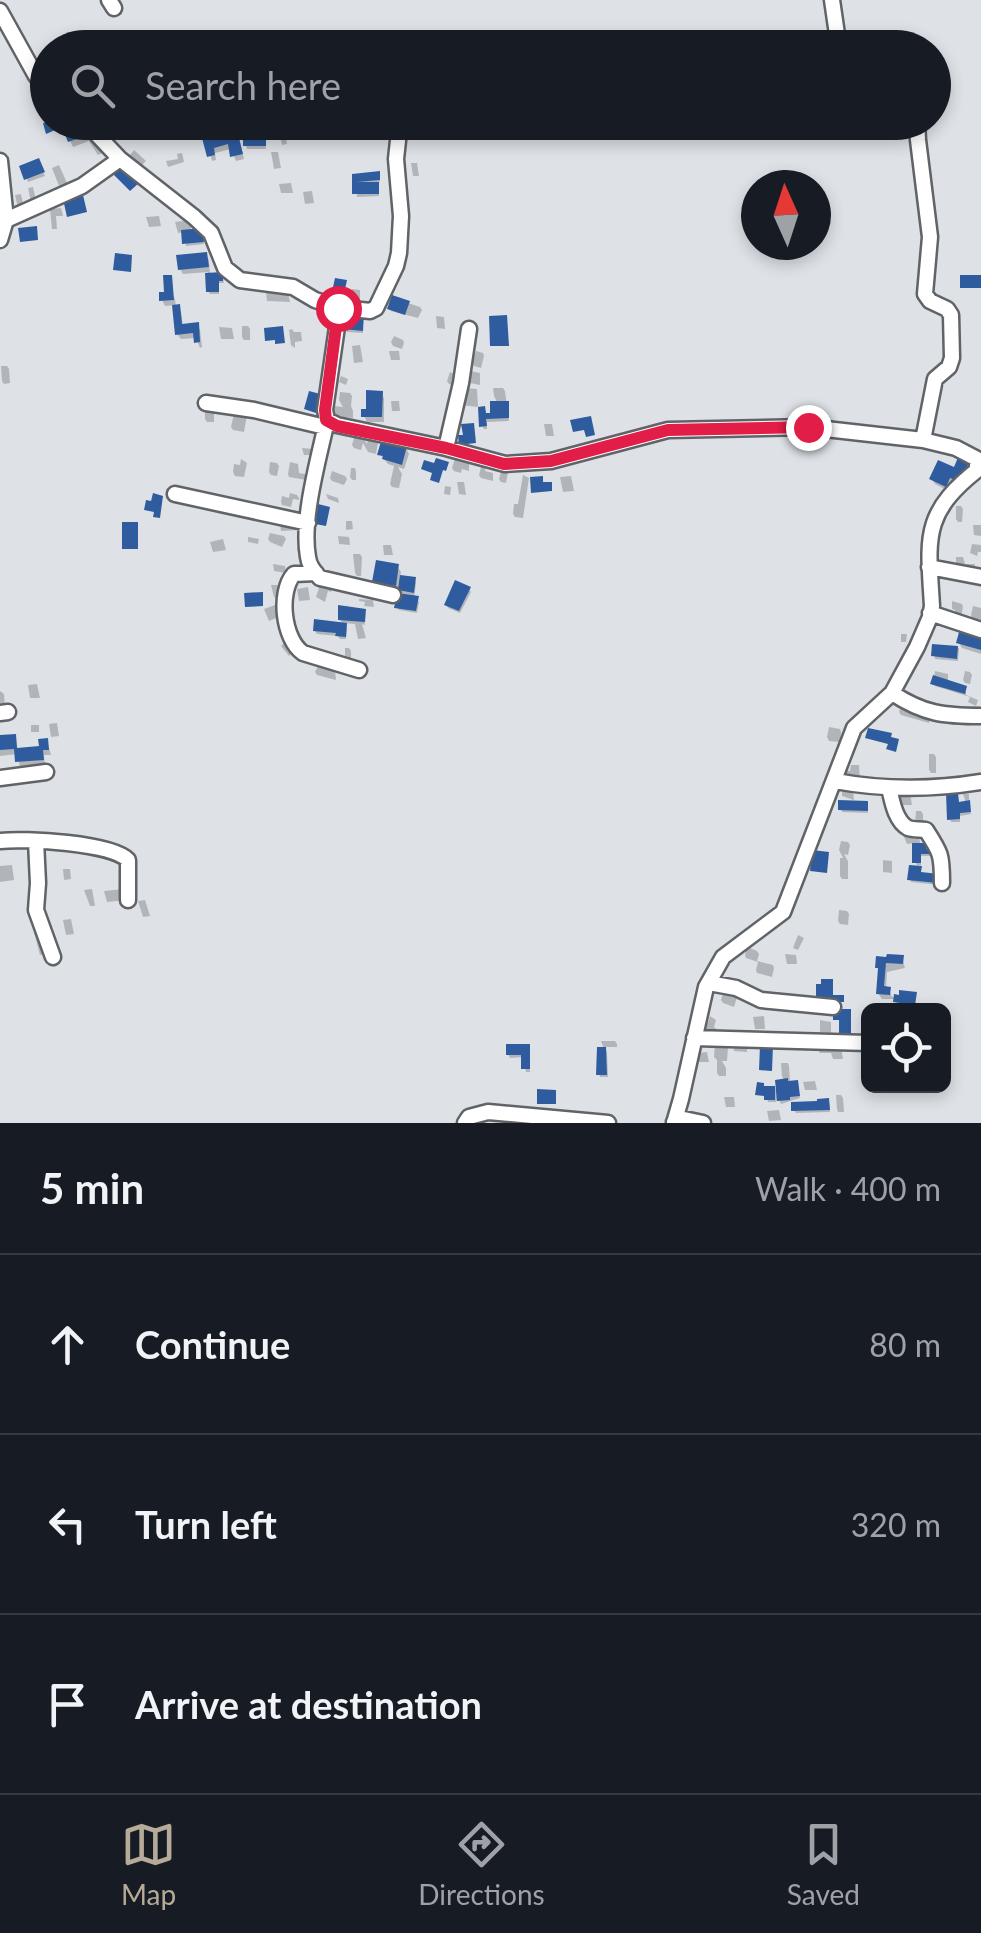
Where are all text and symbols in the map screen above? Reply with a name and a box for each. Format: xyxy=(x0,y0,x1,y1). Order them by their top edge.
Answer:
search box xyxy=(30,30,951,140)
icon: search xyxy=(65,58,120,113)
text: Search here xyxy=(145,62,341,108)
north arrow xyxy=(741,170,831,260)
route start xyxy=(316,286,362,332)
route end xyxy=(786,405,832,451)
map controls xyxy=(861,1003,951,1093)
button: locate xyxy=(861,1003,951,1093)
text: 5 min xyxy=(40,1163,144,1213)
text: Walk · 400 m xyxy=(755,1169,941,1208)
icon: ahead xyxy=(40,1317,95,1372)
text: Continue xyxy=(135,1321,290,1367)
text: 80 m xyxy=(869,1325,941,1364)
icon: left xyxy=(40,1497,95,1552)
text: Turn left xyxy=(135,1501,277,1547)
text: 320 m xyxy=(851,1505,941,1544)
icon: arrive xyxy=(40,1677,95,1732)
text: Arrive at destination xyxy=(135,1681,482,1727)
tab: Map xyxy=(121,1817,176,1911)
tab: Directions xyxy=(418,1817,545,1911)
tab: Saved xyxy=(787,1817,860,1911)

